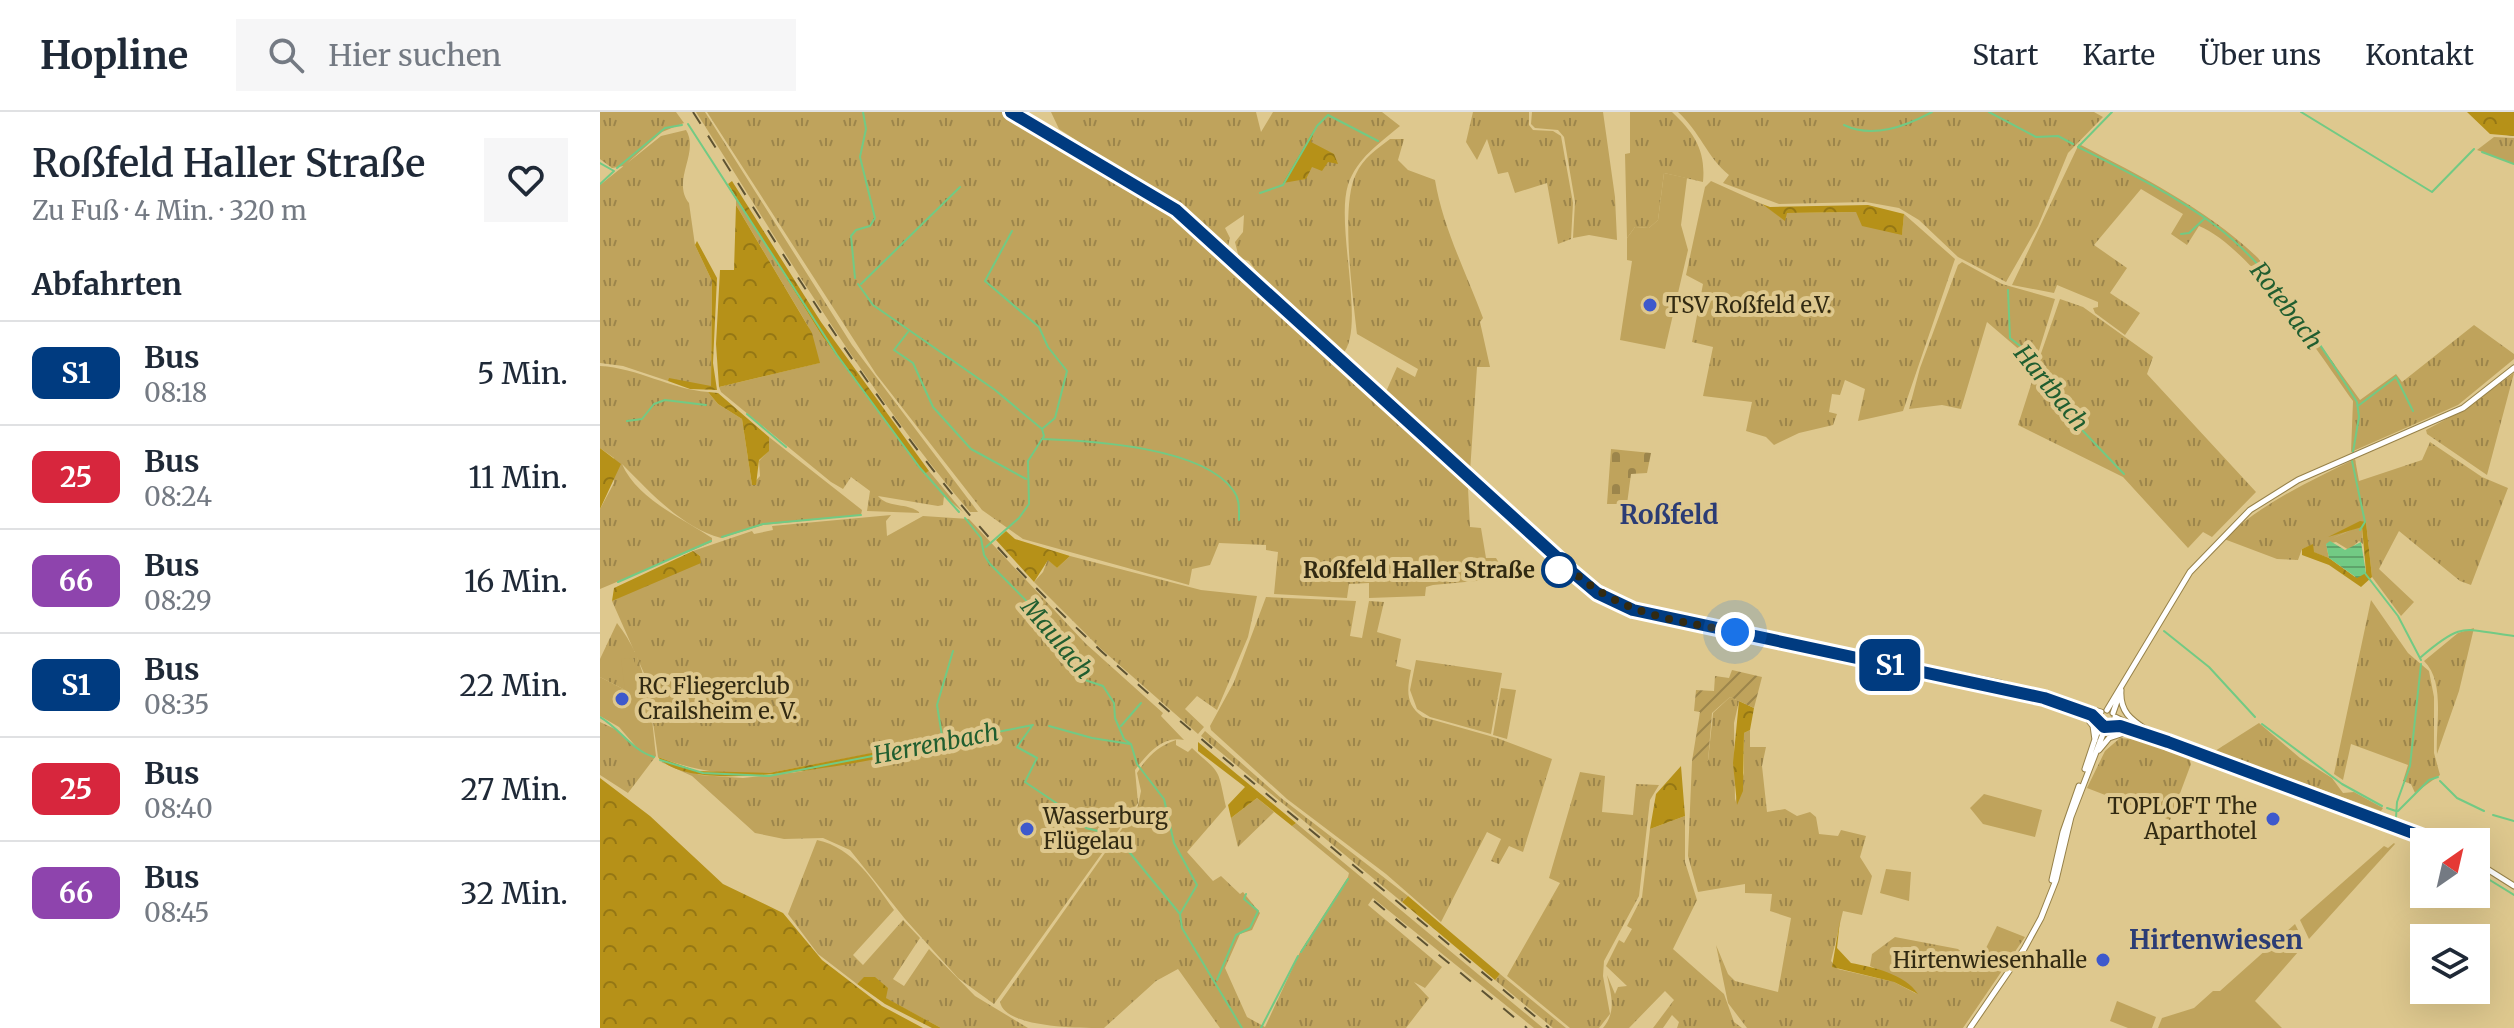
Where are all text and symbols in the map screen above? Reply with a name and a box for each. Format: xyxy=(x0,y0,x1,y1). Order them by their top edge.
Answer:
search box xyxy=(236,19,796,91)
text: Hopline xyxy=(40,32,188,79)
icon: search xyxy=(264,33,308,77)
text: Hier suchen xyxy=(328,36,501,74)
text: Start xyxy=(1972,37,2038,73)
text: Karte xyxy=(2082,37,2155,73)
text: Über uns xyxy=(2199,37,2321,73)
text: Kontakt xyxy=(2365,37,2474,73)
button: heart xyxy=(484,138,568,222)
text: Roßfeld Haller Straße xyxy=(32,140,425,187)
text: Zu Fuß · 4 Min. · 320 m xyxy=(32,194,307,227)
water label: Rotebach xyxy=(2244,256,2329,356)
text: Abfahrten xyxy=(32,265,182,303)
place label: TSV Roßfeld e.V. xyxy=(1666,291,1832,319)
marker: TSV Roßfeld e.V. xyxy=(1641,296,1659,314)
text: Bus xyxy=(144,338,200,376)
water label: Hartbach xyxy=(2007,338,2096,437)
text: 5 Min. xyxy=(477,354,568,392)
text: S1 xyxy=(61,355,91,391)
text: 08:18 xyxy=(144,376,207,409)
text: Bus xyxy=(144,442,200,480)
text: 11 Min. xyxy=(468,458,568,496)
text: 25 xyxy=(60,459,92,495)
text: 08:24 xyxy=(144,480,212,513)
district label: Roßfeld xyxy=(1619,498,1719,531)
text: Bus xyxy=(144,546,200,584)
marker: Roßfeld Haller Straße xyxy=(1542,553,1576,587)
place label: Roßfeld Haller Straße xyxy=(1303,556,1535,584)
text: 16 Min. xyxy=(464,562,568,600)
text: 66 xyxy=(59,563,93,599)
text: 08:29 xyxy=(144,584,212,617)
water label: Maulach xyxy=(1014,591,1100,685)
your location xyxy=(1715,612,1755,652)
line badge: S1 xyxy=(1854,639,1926,691)
text: S1 xyxy=(1875,647,1905,683)
text: Bus xyxy=(144,650,200,688)
text: 22 Min. xyxy=(459,666,568,704)
text: S1 xyxy=(61,667,91,703)
place label: RC Fliegerclub Crailsheim e. V. xyxy=(638,672,798,725)
text: 08:35 xyxy=(144,688,209,721)
marker: RC Fliegerclub Crailsheim e. V. xyxy=(613,690,631,708)
water label: Herrenbach xyxy=(870,716,1001,771)
text: Bus xyxy=(144,754,200,792)
text: 27 Min. xyxy=(460,770,568,808)
text: 25 xyxy=(60,771,92,807)
text: 08:40 xyxy=(144,792,213,825)
place label: TOPLOFT The Aparthotel xyxy=(2107,792,2257,845)
place label: Wasserburg Flügelau xyxy=(1042,802,1168,855)
marker: TOPLOFT The Aparthotel xyxy=(2264,810,2282,828)
marker: Wasserburg Flügelau xyxy=(1018,820,1036,838)
north arrow xyxy=(2410,828,2490,908)
map controls xyxy=(2410,828,2490,1004)
text: Bus xyxy=(144,858,200,896)
text: 32 Min. xyxy=(460,874,568,912)
text: 66 xyxy=(59,875,93,911)
text: 08:45 xyxy=(144,896,209,929)
district label: Hirtenwiesen xyxy=(2129,923,2303,956)
button: layers xyxy=(2410,924,2490,1004)
place label: Hirtenwiesenhalle xyxy=(1893,946,2087,974)
marker: Hirtenwiesenhalle xyxy=(2094,951,2112,969)

